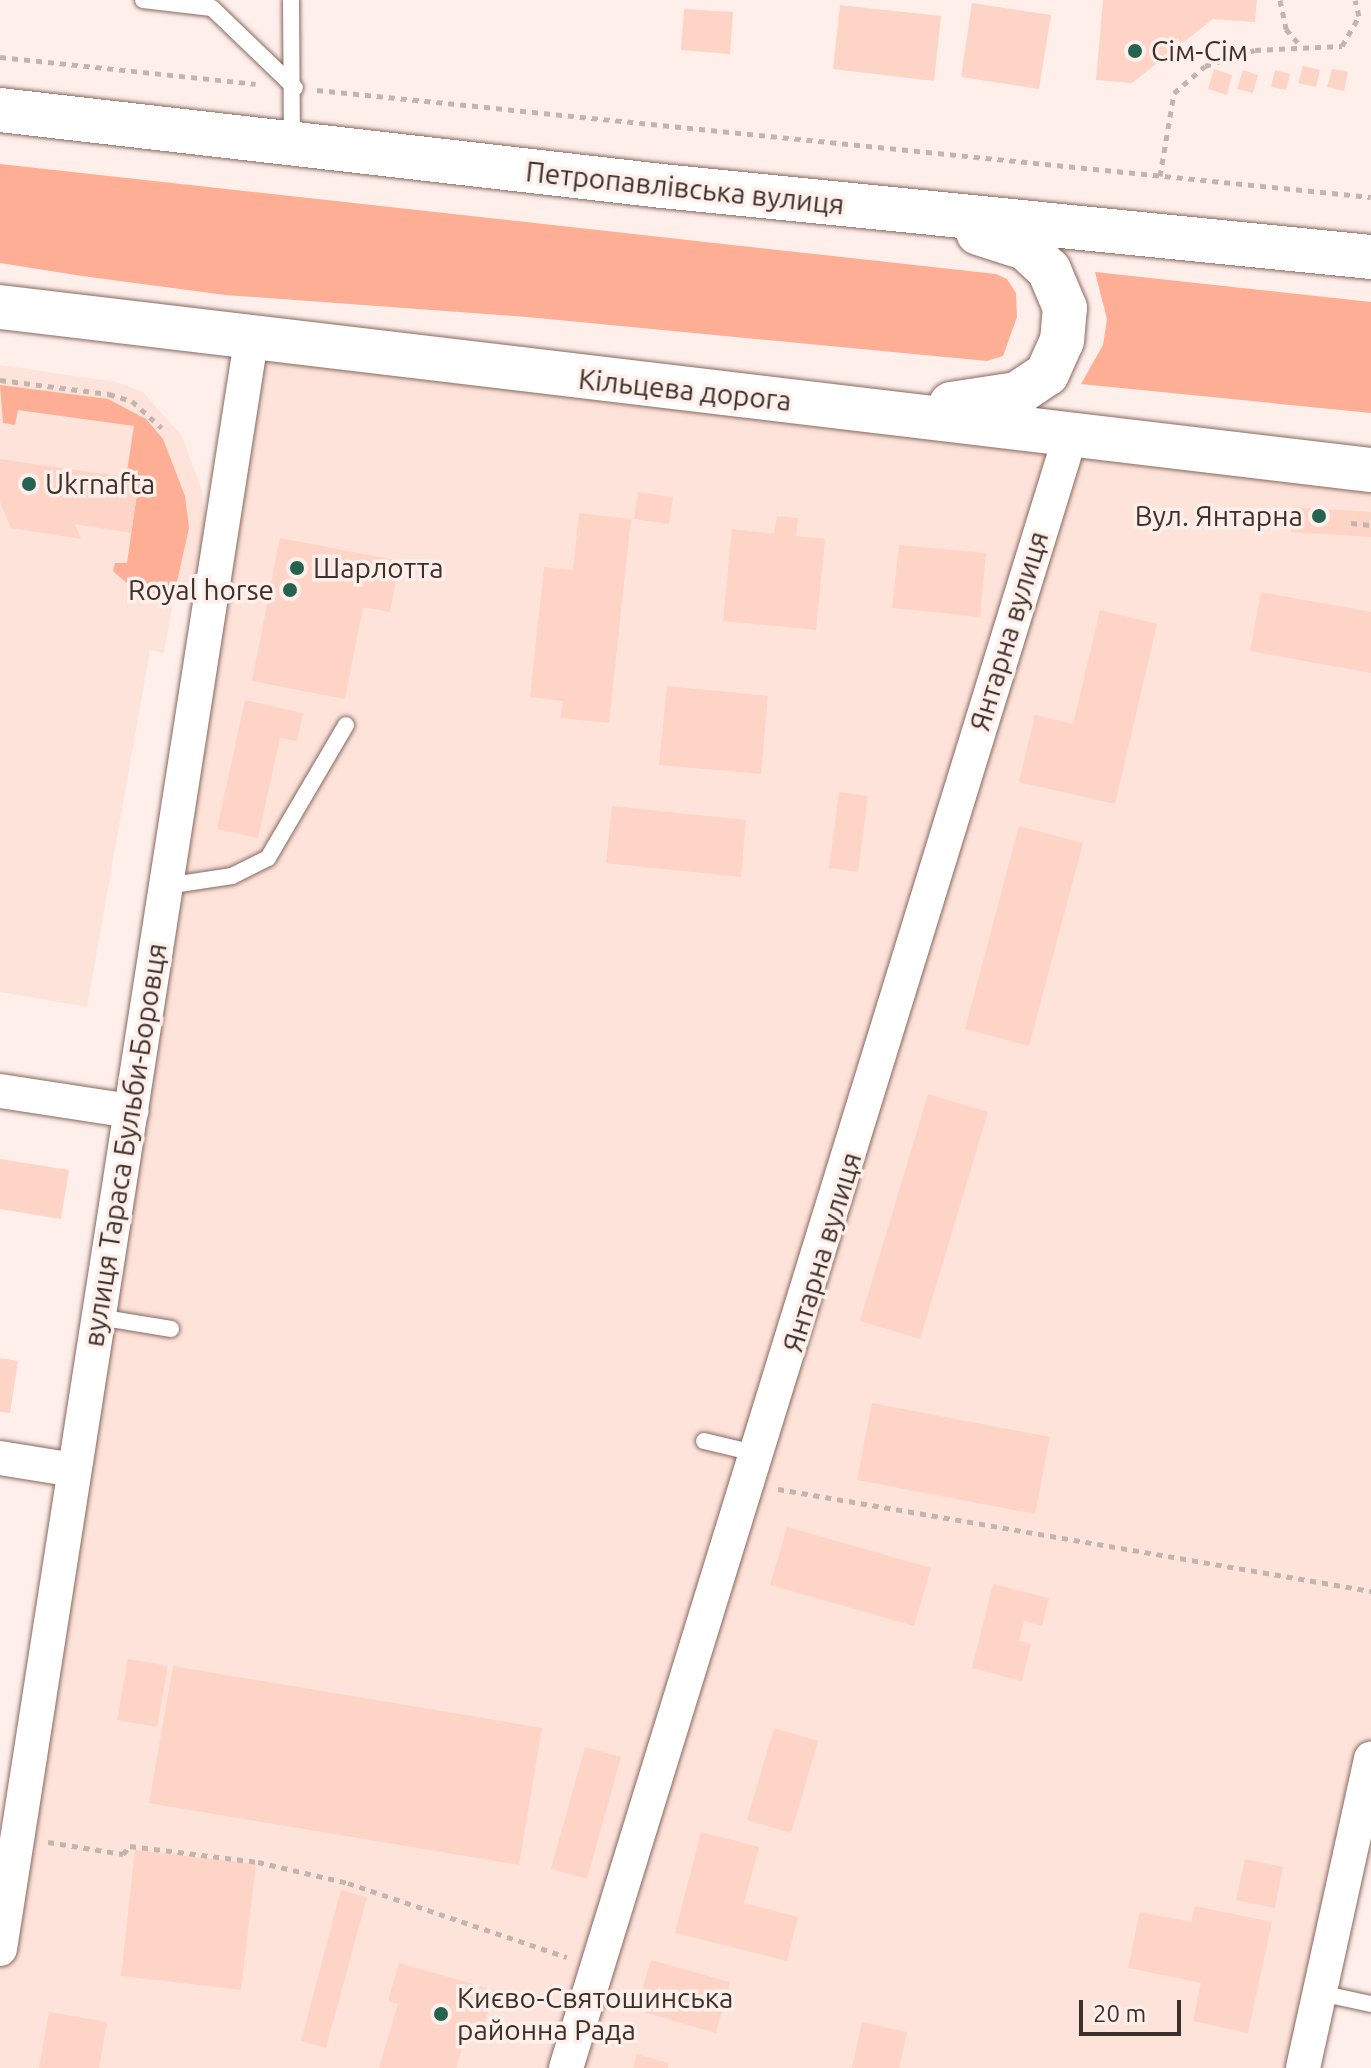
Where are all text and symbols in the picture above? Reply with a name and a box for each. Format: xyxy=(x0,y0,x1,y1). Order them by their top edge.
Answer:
place label: Сім-Сім xyxy=(1151,34,1248,68)
marker: Сім-Сім xyxy=(1126,42,1144,60)
street label: Петропавлівська вулиця xyxy=(524,155,846,221)
street label: Кільцева дорога xyxy=(577,362,793,418)
place label: Ukrnafta xyxy=(45,467,155,501)
marker: Ukrnafta xyxy=(20,475,38,493)
place label: Вул. Янтарна xyxy=(1135,499,1303,533)
marker: Вул. Янтарна xyxy=(1310,507,1328,525)
street label: Янтарна вулиця xyxy=(963,527,1055,735)
place label: Шарлотта xyxy=(313,551,444,585)
marker: Шарлотта xyxy=(288,559,306,577)
place label: Royal horse xyxy=(128,573,274,607)
marker: Royal horse xyxy=(281,581,299,599)
street label: вулиця Тараса Бульби-Боровця xyxy=(76,941,174,1349)
street label: Янтарна вулиця xyxy=(776,1148,868,1356)
place label: Києво-Святошинська районна Рада xyxy=(457,1981,733,2047)
scale bar xyxy=(1083,1984,1185,2034)
text: 20 m xyxy=(1093,2000,1146,2027)
marker: Києво-Святошинська районна Рада xyxy=(432,2005,450,2023)

